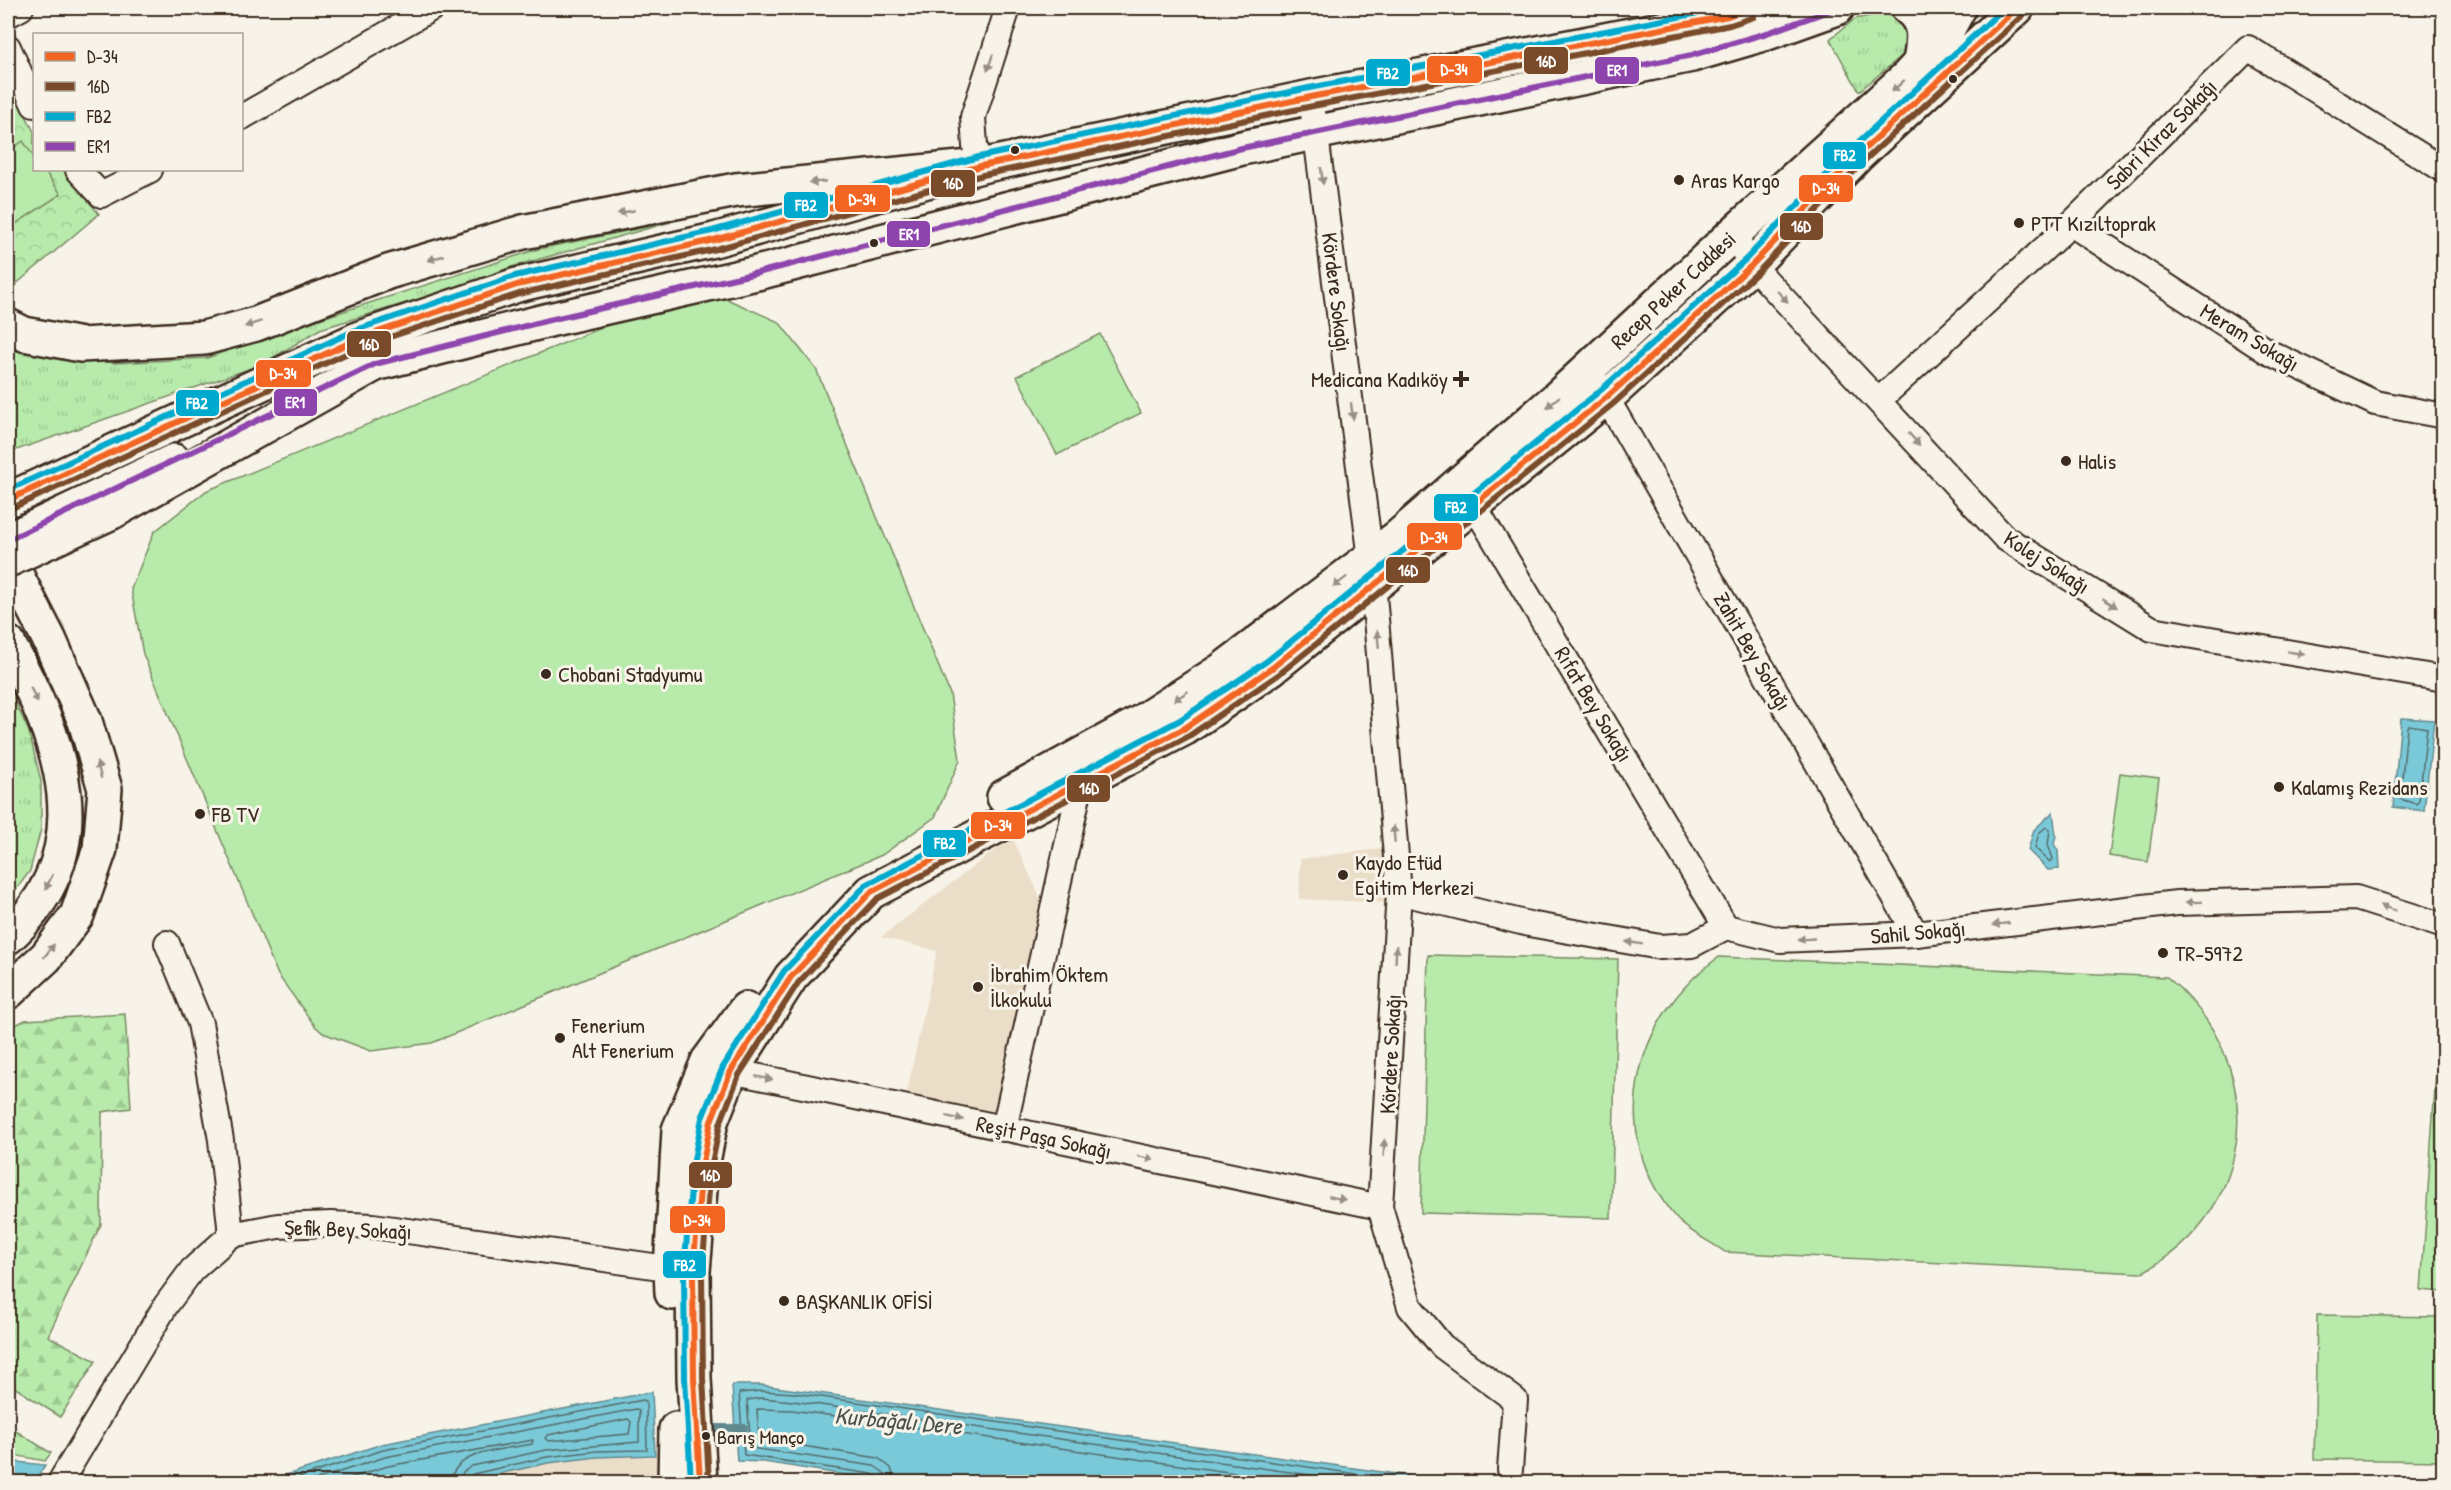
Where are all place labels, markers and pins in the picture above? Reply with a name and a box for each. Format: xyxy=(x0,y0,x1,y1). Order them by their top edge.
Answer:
unlabelled marker xyxy=(1947,73,1959,85)
unlabelled marker xyxy=(1009,144,1021,156)
place label: Aras Kargo xyxy=(1691,165,1780,195)
marker: Aras Kargo xyxy=(1672,173,1686,187)
place label: PTT Kızıltoprak xyxy=(2031,208,2156,238)
marker: PTT Kızıltoprak xyxy=(2012,216,2026,230)
unlabelled marker xyxy=(868,237,880,249)
place label: Medicana Kadıköy xyxy=(1311,364,1448,394)
marker: Medicana Kadıköy xyxy=(1452,370,1470,388)
place label: Halis xyxy=(2078,446,2116,476)
marker: Halis xyxy=(2059,454,2073,468)
place label: Chobani Stadyumu xyxy=(558,659,703,689)
marker: Chobani Stadyumu xyxy=(539,667,553,681)
place label: Kalamış Rezidans xyxy=(2291,772,2428,802)
marker: Kalamış Rezidans xyxy=(2272,780,2286,794)
place label: FB TV xyxy=(211,799,260,829)
marker: FB TV xyxy=(193,807,207,821)
place label: Kaydo Etüd Egitim Merkezi xyxy=(1355,847,1475,902)
marker: Kaydo Etüd Egitim Merkezi xyxy=(1336,868,1350,882)
place label: TR-5972 xyxy=(2175,938,2243,968)
marker: TR-5972 xyxy=(2156,946,2170,960)
place label: İbrahim Öktem İlkokulu xyxy=(990,959,1108,1014)
marker: İbrahim Öktem İlkokulu xyxy=(971,980,985,994)
place label: Fenerium Alt Fenerium xyxy=(571,1010,674,1065)
marker: Fenerium Alt Fenerium xyxy=(553,1031,567,1045)
place label: BAŞKANLIK OFİSİ xyxy=(796,1286,933,1316)
marker: BAŞKANLIK OFİSİ xyxy=(777,1294,791,1308)
place label: Barış Manço xyxy=(717,1423,804,1450)
marker: Barış Manço xyxy=(700,1430,712,1442)

